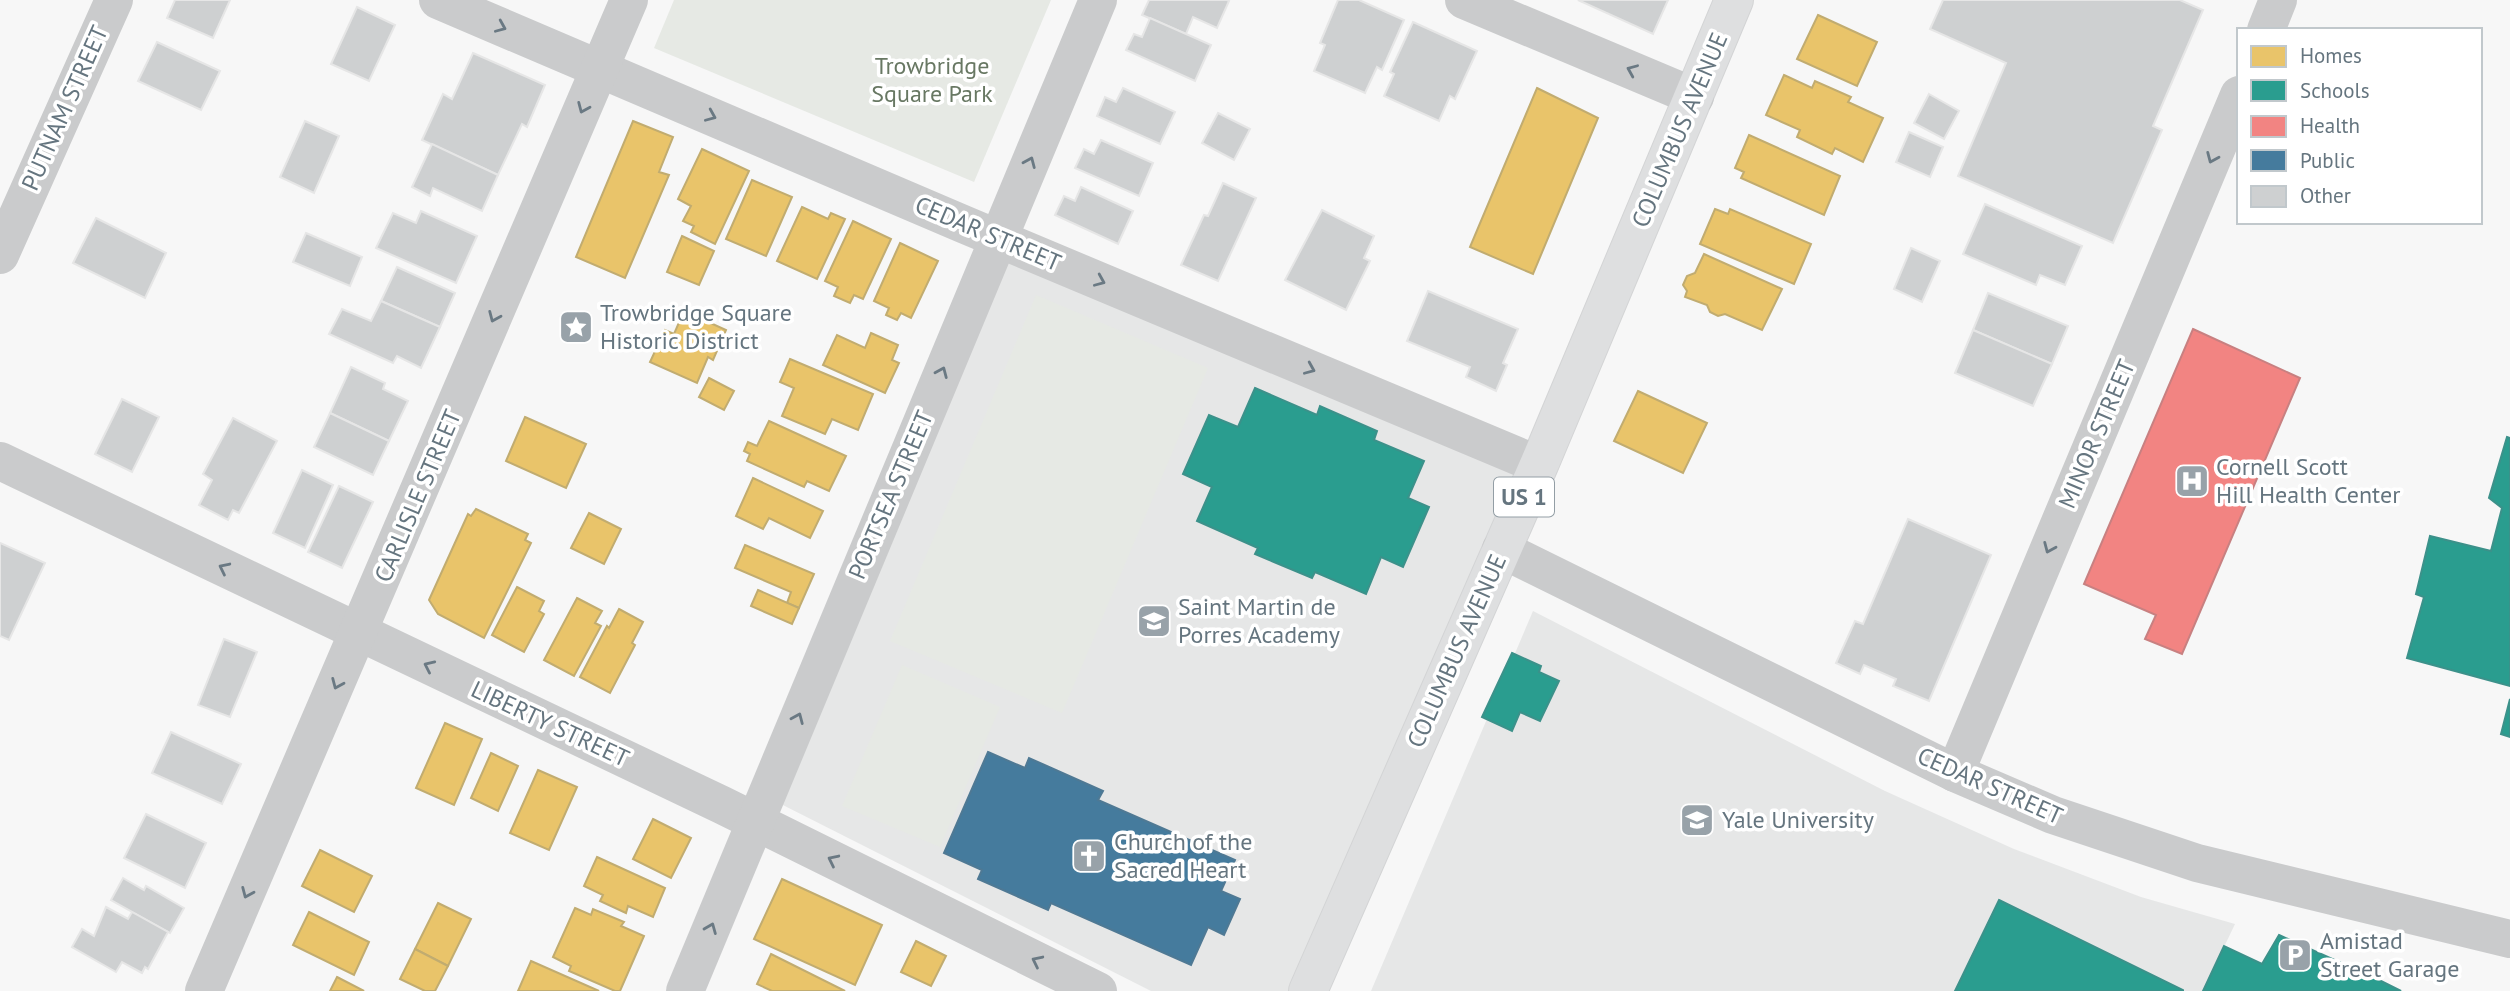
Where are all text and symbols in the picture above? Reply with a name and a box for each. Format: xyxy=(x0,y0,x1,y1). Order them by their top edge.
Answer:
one-way arrow xyxy=(495,18,507,32)
street label: PUTNAM STREET xyxy=(14,20,115,195)
street label: COLUMBUS AVENUE xyxy=(1624,28,1735,232)
legend xyxy=(2237,28,2482,224)
text: Homes xyxy=(2300,42,2362,69)
park label: Trowbridge Square Park xyxy=(871,50,993,109)
one-way arrow xyxy=(1627,64,1639,78)
text: Schools xyxy=(2300,77,2370,104)
one-way arrow xyxy=(577,101,591,113)
one-way arrow xyxy=(703,108,716,122)
text: Health xyxy=(2300,112,2360,139)
text: Public xyxy=(2300,147,2355,174)
one-way arrow xyxy=(2207,151,2221,163)
one-way arrow xyxy=(1022,157,1036,169)
text: Other xyxy=(2300,182,2351,209)
street label: CEDAR STREET xyxy=(910,189,1066,278)
one-way arrow xyxy=(1094,273,1106,287)
place label: Trowbridge Square Historic District xyxy=(600,297,792,356)
place icon: Trowbridge Square Historic District xyxy=(557,308,595,346)
one-way arrow xyxy=(488,310,502,322)
street label: MINOR STREET xyxy=(2051,355,2142,513)
one-way arrow xyxy=(1303,361,1315,375)
one-way arrow xyxy=(934,367,948,379)
street label: CARLISLE STREET xyxy=(367,405,468,587)
street label: PORTSEA STREET xyxy=(841,406,940,584)
place label: Cornell Scott Hill Health Center xyxy=(2216,451,2400,510)
hospital icon: Cornell Scott Hill Health Center xyxy=(2173,462,2211,500)
road number: US 1 xyxy=(1494,477,1554,516)
one-way arrow xyxy=(2044,542,2058,554)
street label: COLUMBUS AVENUE xyxy=(1400,549,1513,752)
one-way arrow xyxy=(219,563,231,577)
place label: Saint Martin de Porres Academy xyxy=(1178,591,1340,650)
school or university icon: Saint Martin de Porres Academy xyxy=(1135,602,1173,640)
one-way arrow xyxy=(424,661,436,675)
street label: LIBERTY STREET xyxy=(466,673,634,774)
one-way arrow xyxy=(331,677,345,689)
one-way arrow xyxy=(790,712,804,725)
street label: CEDAR STREET xyxy=(1913,740,2068,831)
school or university icon: Yale University xyxy=(1678,801,1716,839)
place label: Yale University xyxy=(1722,804,1874,835)
place label: Church of the Sacred Heart xyxy=(1114,826,1252,885)
church icon: Church of the Sacred Heart xyxy=(1070,837,1108,875)
one-way arrow xyxy=(828,855,840,869)
one-way arrow xyxy=(241,886,255,898)
one-way arrow xyxy=(702,923,716,935)
place label: Amistad Street Garage xyxy=(2320,925,2459,984)
parking icon: Amistad Street Garage xyxy=(2276,936,2314,974)
one-way arrow xyxy=(1032,955,1044,969)

